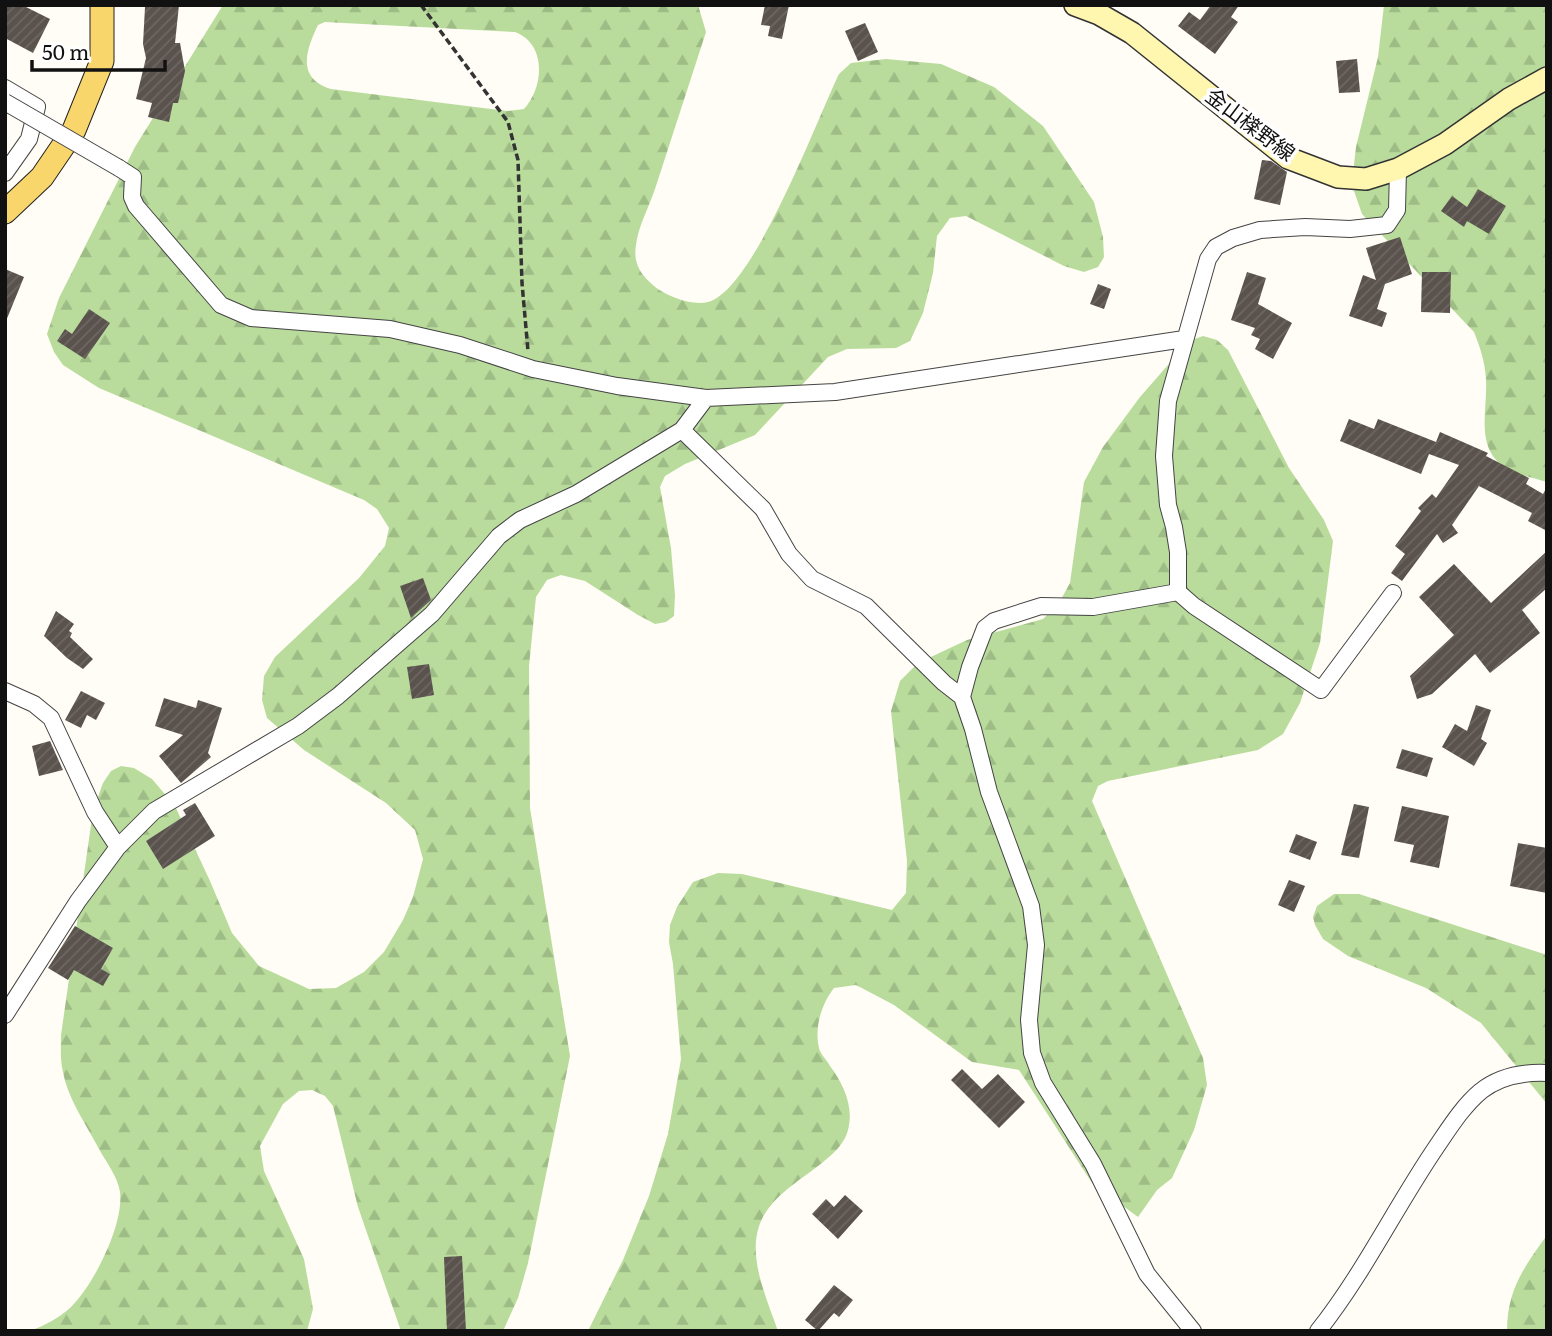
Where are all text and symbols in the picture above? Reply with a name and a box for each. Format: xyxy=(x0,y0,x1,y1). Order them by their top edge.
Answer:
scale bar xyxy=(32,28,164,72)
text: 50 m xyxy=(42,35,89,66)
street label: 金山檪野線 xyxy=(1200,79,1303,167)

